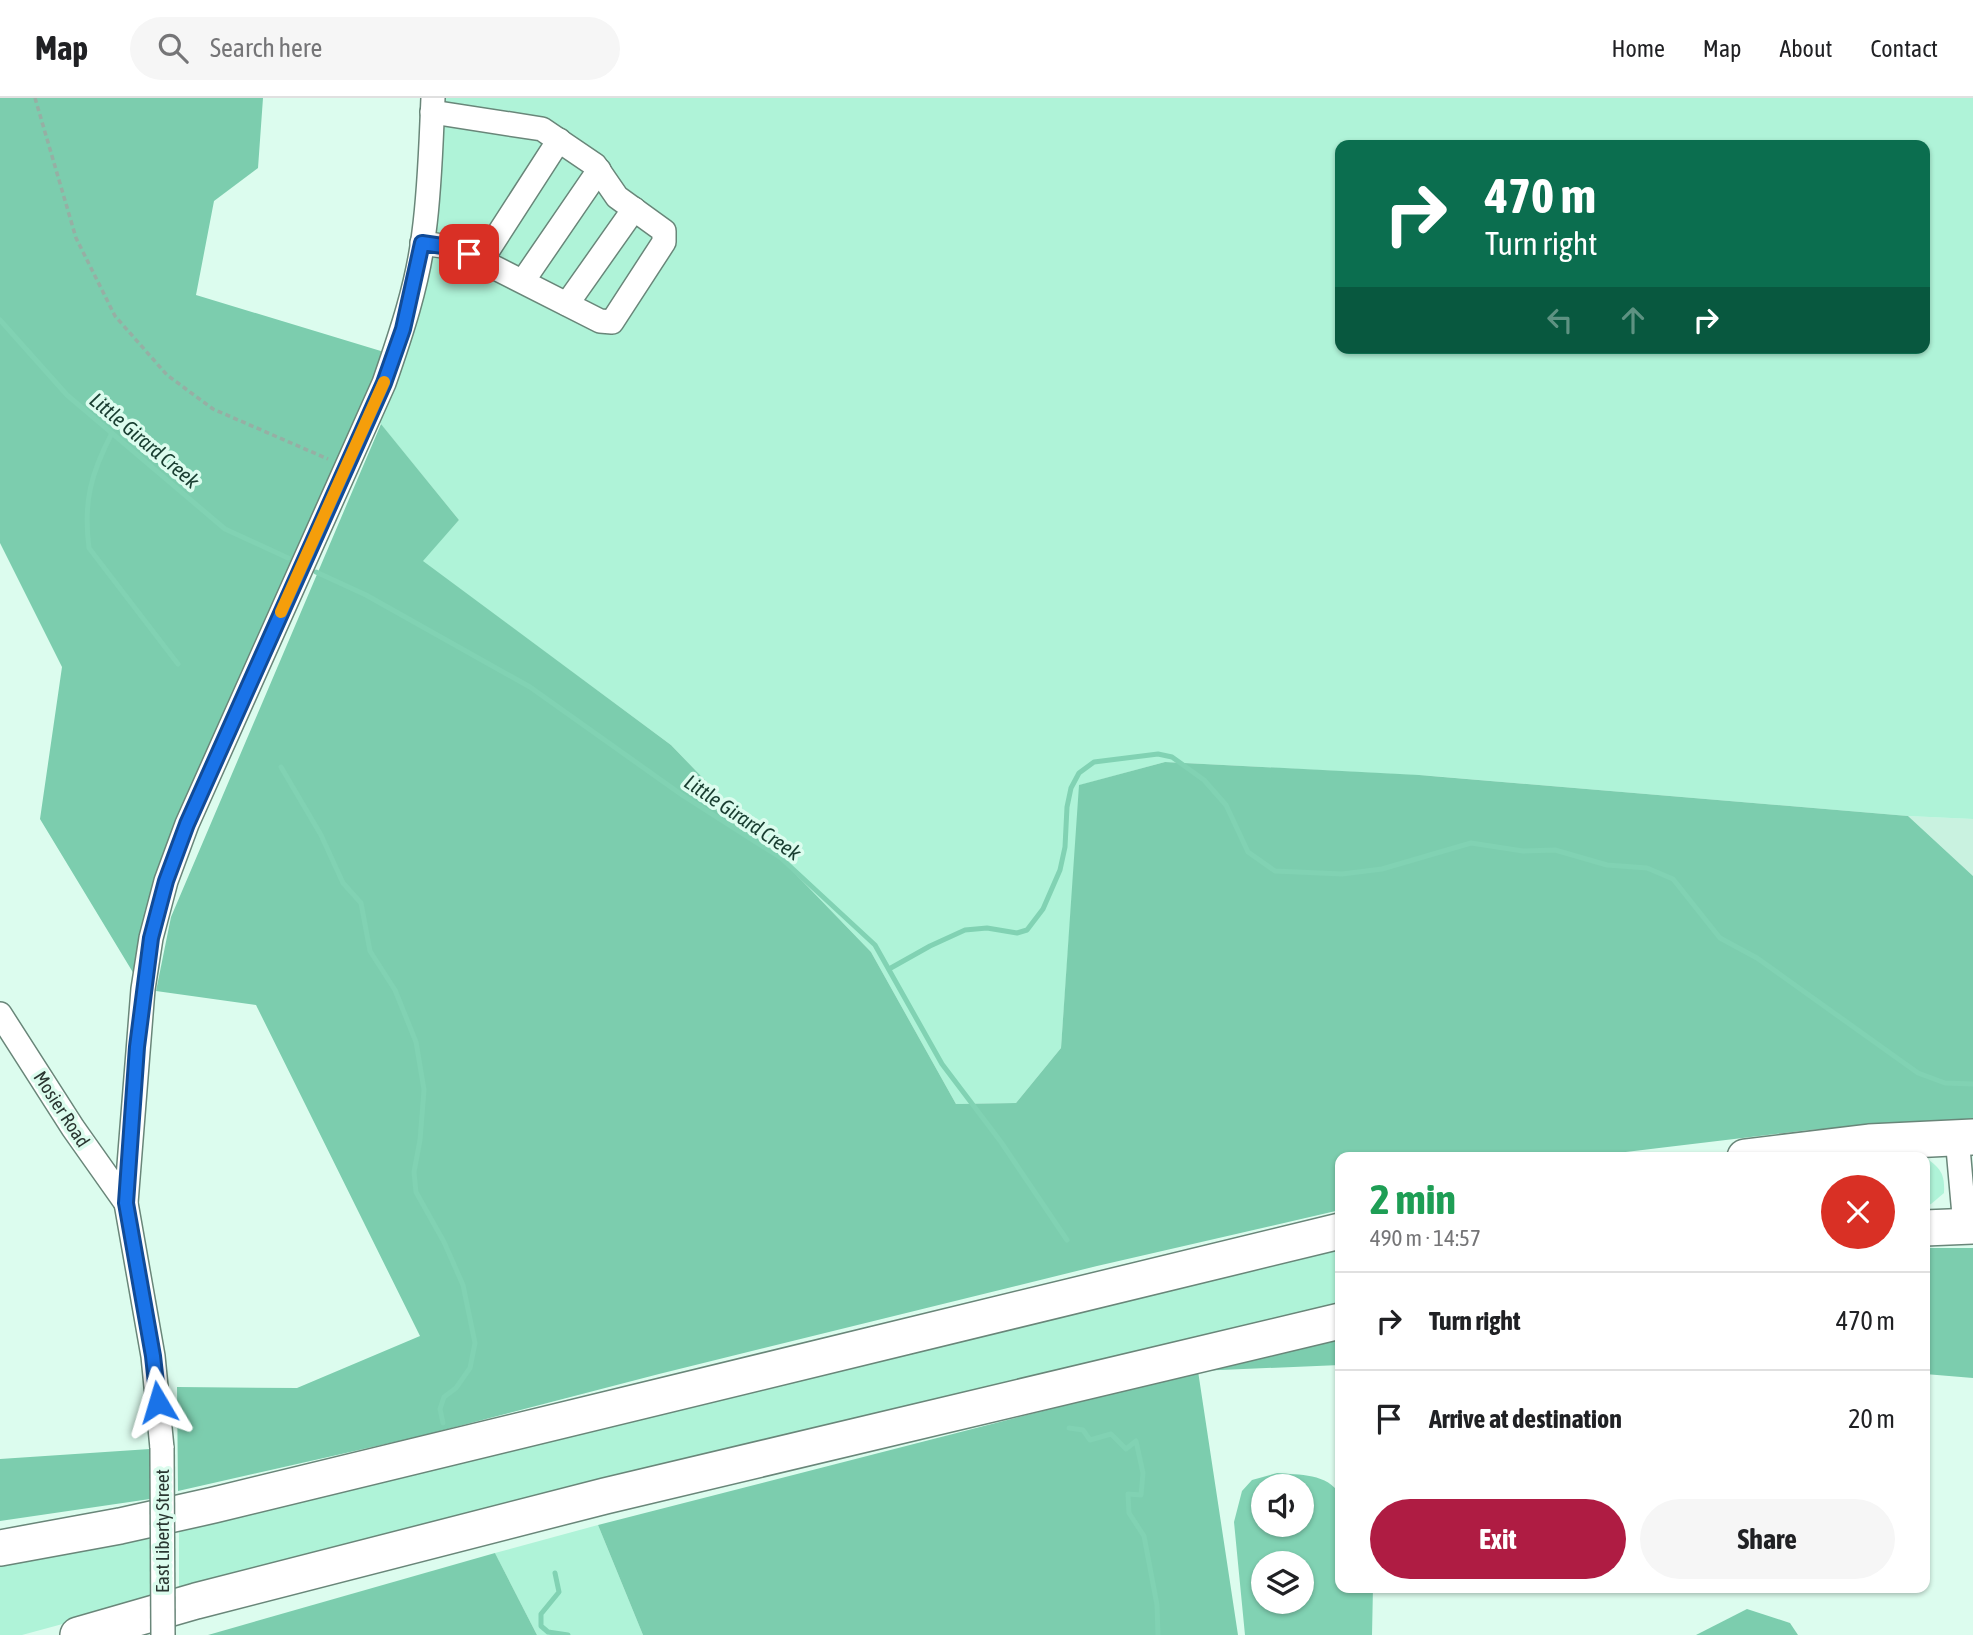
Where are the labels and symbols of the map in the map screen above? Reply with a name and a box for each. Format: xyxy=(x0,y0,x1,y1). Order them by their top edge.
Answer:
pin xyxy=(439,224,499,284)
water label: Little Girard Creek xyxy=(85,387,205,493)
water label: Little Girard Creek xyxy=(680,769,806,865)
street label: Mosier Road xyxy=(29,1067,95,1151)
position arrow xyxy=(121,1365,195,1439)
street label: East Liberty Street xyxy=(151,1469,173,1593)

